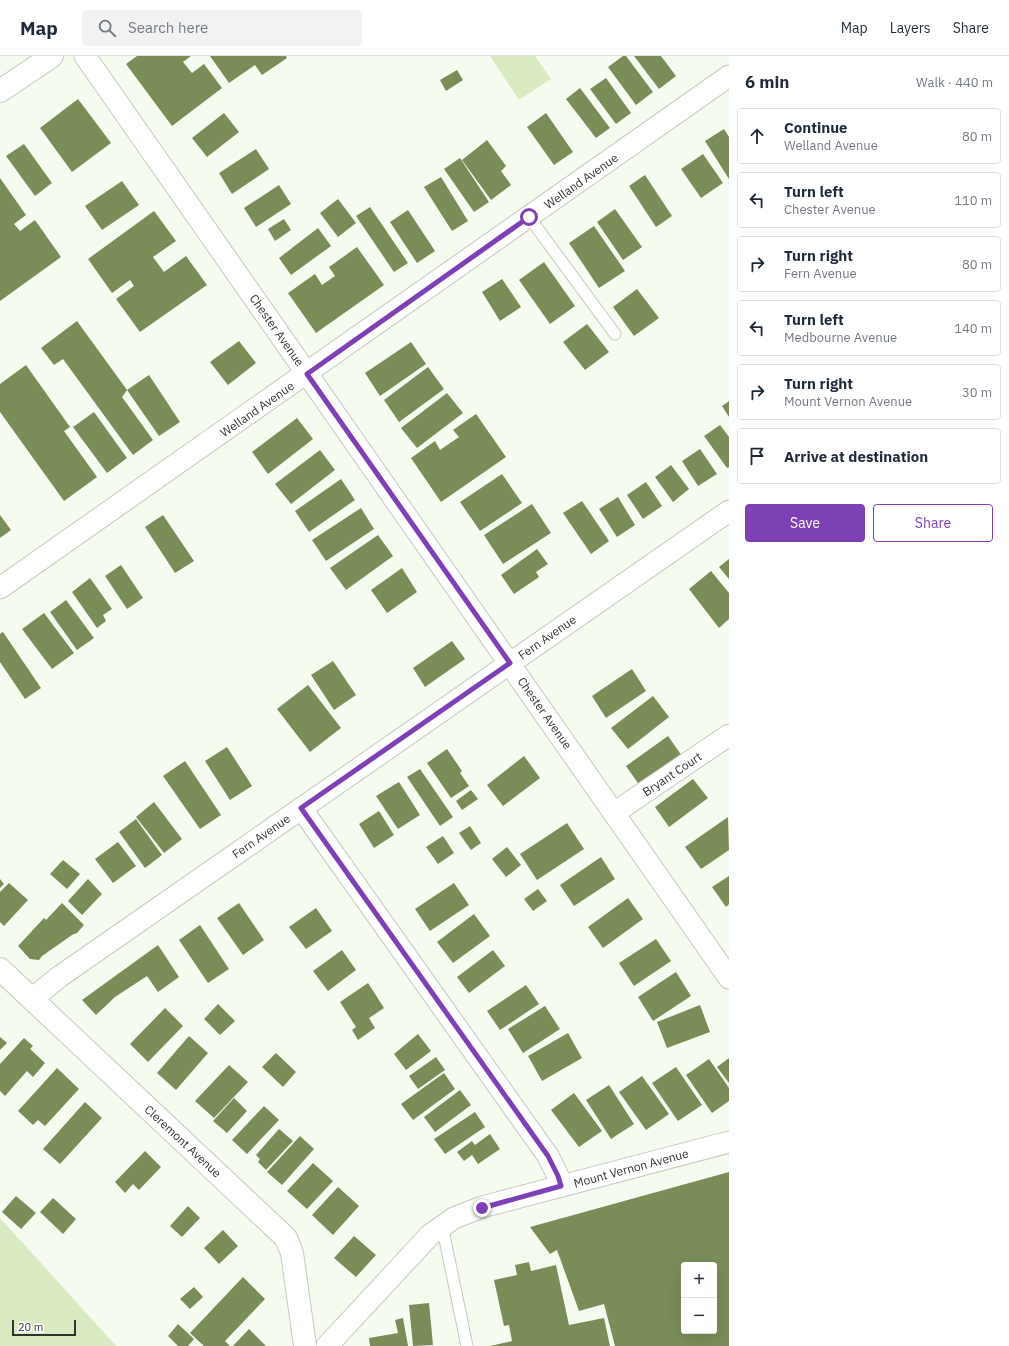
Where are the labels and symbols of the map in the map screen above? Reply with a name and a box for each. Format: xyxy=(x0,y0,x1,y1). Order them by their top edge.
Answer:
street label: Welland Avenue xyxy=(541,150,621,212)
route start xyxy=(520,208,538,226)
street label: Chester Avenue xyxy=(247,291,308,369)
street label: Welland Avenue xyxy=(217,378,297,440)
street label: Fern Avenue xyxy=(515,611,579,662)
street label: Chester Avenue xyxy=(515,674,576,752)
street label: Bryant Court xyxy=(640,749,704,799)
street label: Fern Avenue xyxy=(229,810,293,861)
street label: Cleremont Avenue xyxy=(142,1102,225,1181)
street label: Mount Vernon Avenue xyxy=(572,1145,690,1191)
route end xyxy=(473,1199,491,1217)
scale bar xyxy=(12,1318,76,1337)

